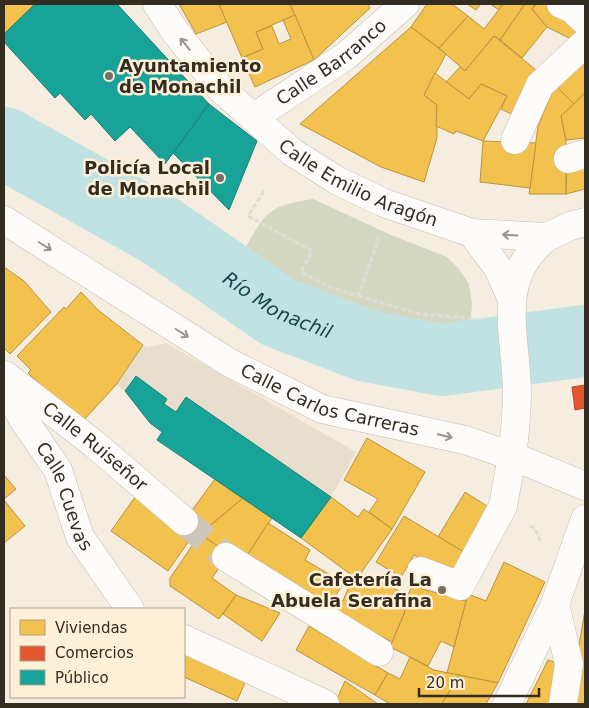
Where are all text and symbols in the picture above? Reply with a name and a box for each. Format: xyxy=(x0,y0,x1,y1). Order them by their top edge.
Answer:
street label: Calle Barranco xyxy=(272,14,390,109)
one-way arrow xyxy=(180,37,190,51)
place label: Ayuntamiento de Monachil xyxy=(119,55,261,97)
marker: Ayuntamiento de Monachil xyxy=(103,70,115,82)
street label: Calle Emilio Aragón xyxy=(275,134,441,231)
place label: Policía Local de Monachil xyxy=(84,157,210,199)
marker: Policía Local de Monachil xyxy=(214,172,226,184)
one-way arrow xyxy=(502,231,518,240)
one-way arrow xyxy=(38,241,52,252)
water label: Río Monachil xyxy=(219,267,336,343)
one-way arrow xyxy=(175,328,189,338)
street label: Calle Carlos Carreras xyxy=(237,359,421,440)
street label: Calle Ruiseñor xyxy=(39,397,152,495)
one-way arrow xyxy=(437,432,453,441)
street label: Calle Cuevas xyxy=(32,438,97,555)
place label: Cafetería La Abuela Serafina xyxy=(271,569,432,611)
marker: Cafetería La Abuela Serafina xyxy=(436,584,448,596)
legend xyxy=(10,608,185,698)
text: Viviendas xyxy=(55,619,128,637)
text: Comercios xyxy=(55,644,134,662)
scale bar xyxy=(419,666,539,698)
text: Público xyxy=(55,669,109,687)
text: 20 m xyxy=(426,674,464,692)

